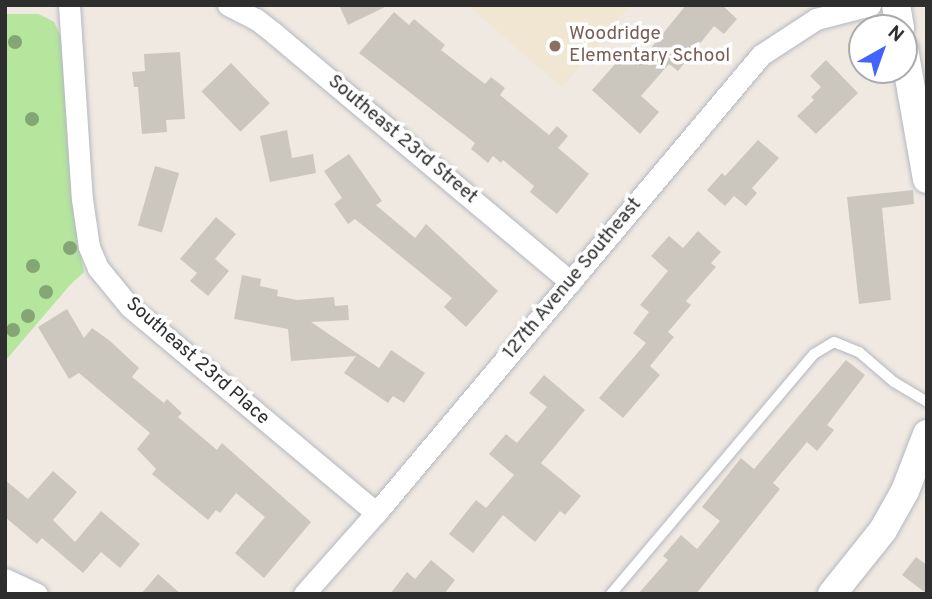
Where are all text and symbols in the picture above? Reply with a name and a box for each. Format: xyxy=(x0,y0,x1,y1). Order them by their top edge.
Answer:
north arrow xyxy=(848,14,918,84)
text: N xyxy=(882,21,908,48)
place label: Woodridge Elementary School xyxy=(569,24,730,68)
marker: Woodridge Elementary School xyxy=(547,38,563,54)
street label: Southeast 23rd Street xyxy=(323,71,481,209)
street label: 127th Avenue Southeast xyxy=(499,194,647,364)
street label: Southeast 23rd Place xyxy=(121,293,273,431)

